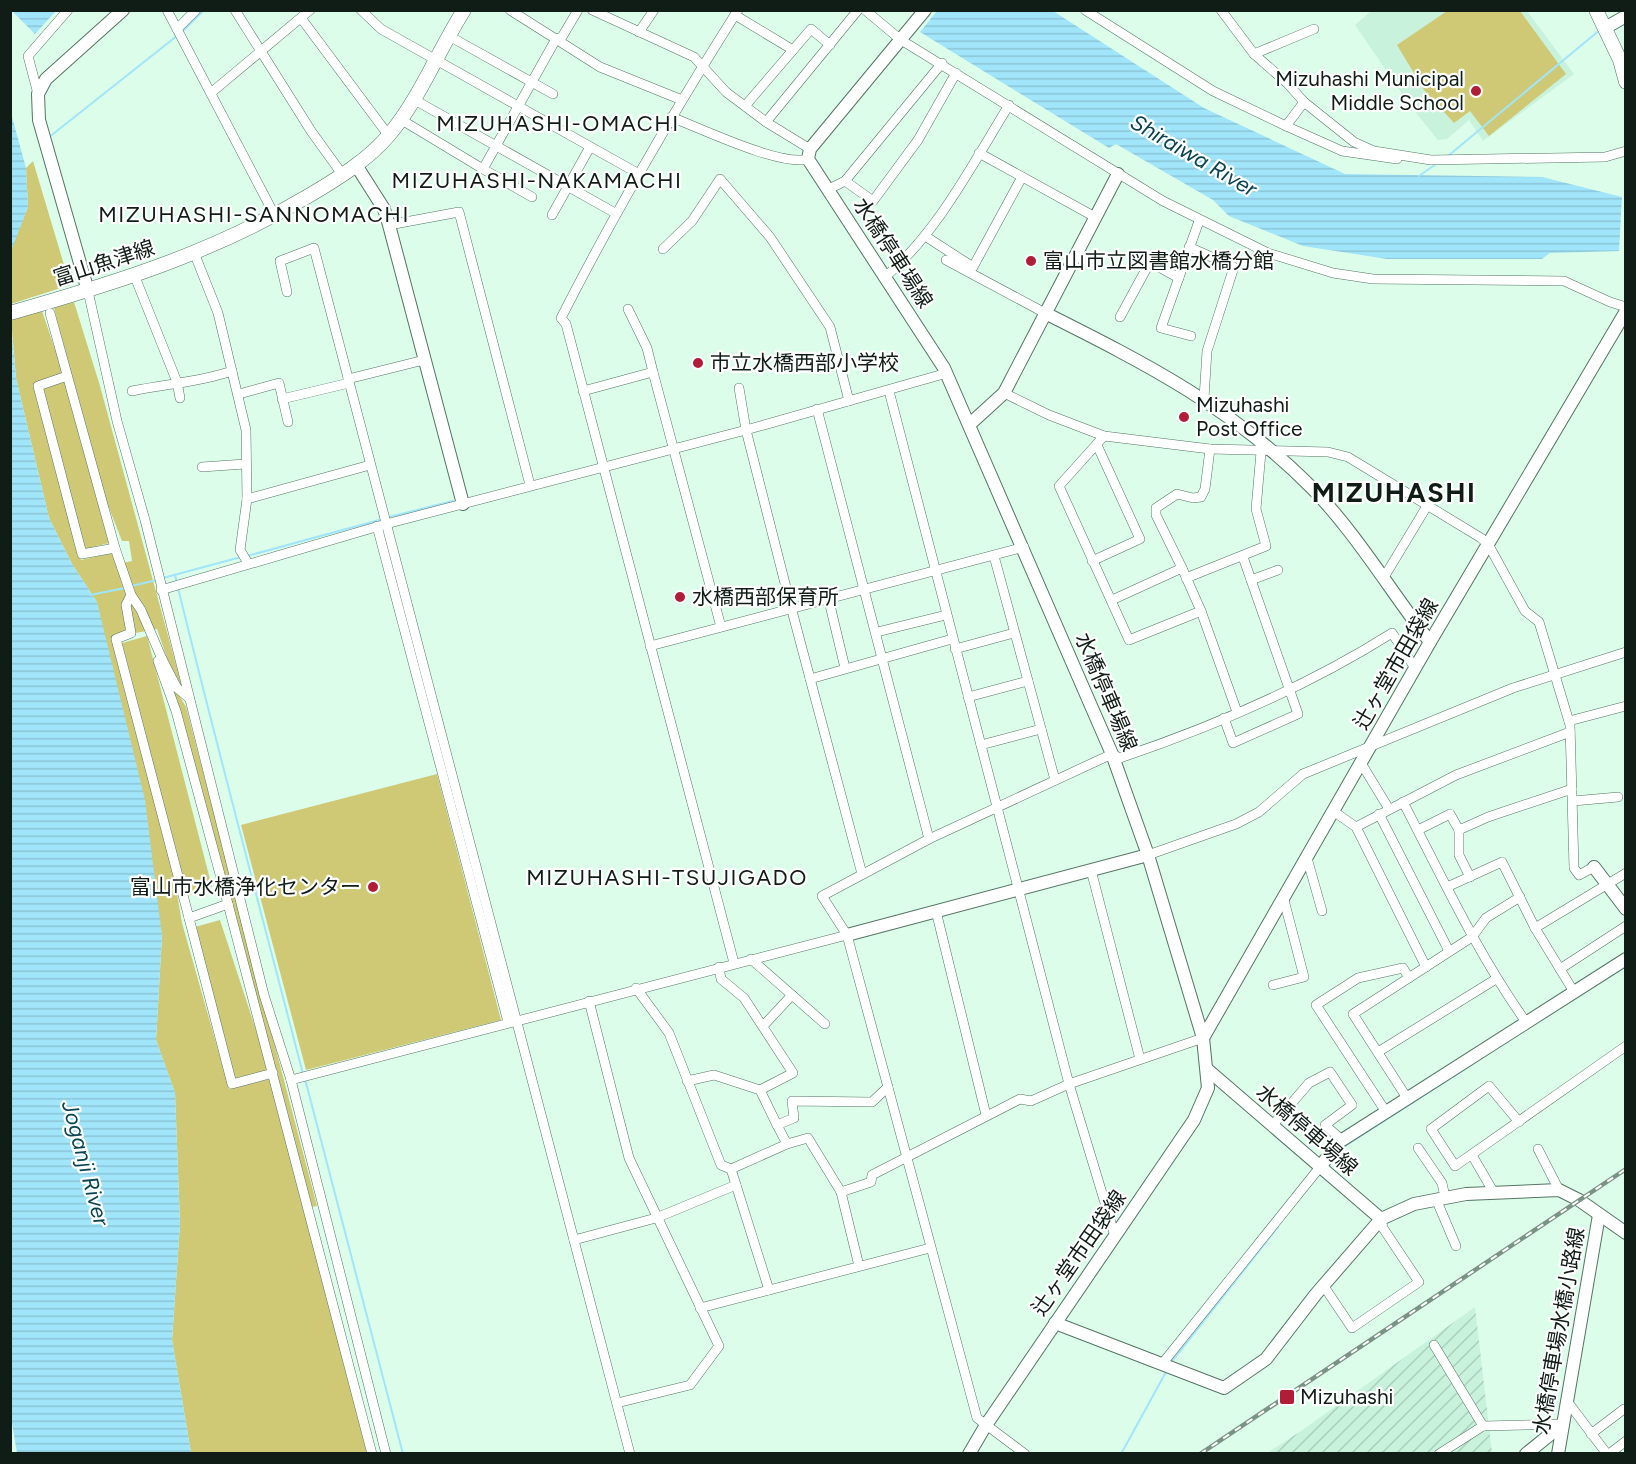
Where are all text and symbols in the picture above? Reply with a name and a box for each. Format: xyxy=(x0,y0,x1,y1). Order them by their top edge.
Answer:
place label: Mizuhashi Municipal Middle School xyxy=(1275,66,1464,115)
marker: Mizuhashi Municipal Middle School xyxy=(1469,84,1483,98)
water label: Shiraiwa River xyxy=(1126,108,1263,203)
district label: MIZUHASHI-OMACHI xyxy=(436,110,680,137)
district label: MIZUHASHI-NAKAMACHI xyxy=(392,167,682,194)
street label: 水橋停車場線 xyxy=(849,193,938,312)
district label: MIZUHASHI-SANNOMACHI xyxy=(98,201,410,228)
street label: 富山魚津線 xyxy=(50,234,158,291)
place label: 富山市立図書館水橋分館 xyxy=(1043,248,1274,273)
marker: 富山市立図書館水橋分館 xyxy=(1024,254,1038,268)
place label: 市立水橋西部小学校 xyxy=(710,350,899,375)
marker: 市立水橋西部小学校 xyxy=(691,356,705,370)
place label: Mizuhashi Post Office xyxy=(1196,392,1303,441)
marker: Mizuhashi Post Office xyxy=(1177,410,1191,424)
district label: MIZUHASHI xyxy=(1312,476,1476,509)
place label: 水橋西部保育所 xyxy=(692,584,839,609)
marker: 水橋西部保育所 xyxy=(673,590,687,604)
street label: 辻ヶ堂市田袋線 xyxy=(1348,594,1443,734)
street label: 水橋停車場線 xyxy=(1070,629,1143,755)
district label: MIZUHASHI-TSUJIGADO xyxy=(526,864,808,891)
place label: 富山市水橋浄化センター xyxy=(130,874,361,899)
marker: 富山市水橋浄化センター xyxy=(366,880,380,894)
street label: 水橋停車場線 xyxy=(1252,1079,1363,1180)
water label: Joganji River xyxy=(56,1097,116,1230)
street label: 辻ヶ堂市田袋線 xyxy=(1026,1185,1131,1320)
street label: 水橋停車場水橋小路線 xyxy=(1528,1225,1589,1436)
place label: Mizuhashi xyxy=(1300,1384,1393,1409)
marker: Mizuhashi xyxy=(1278,1388,1296,1406)

